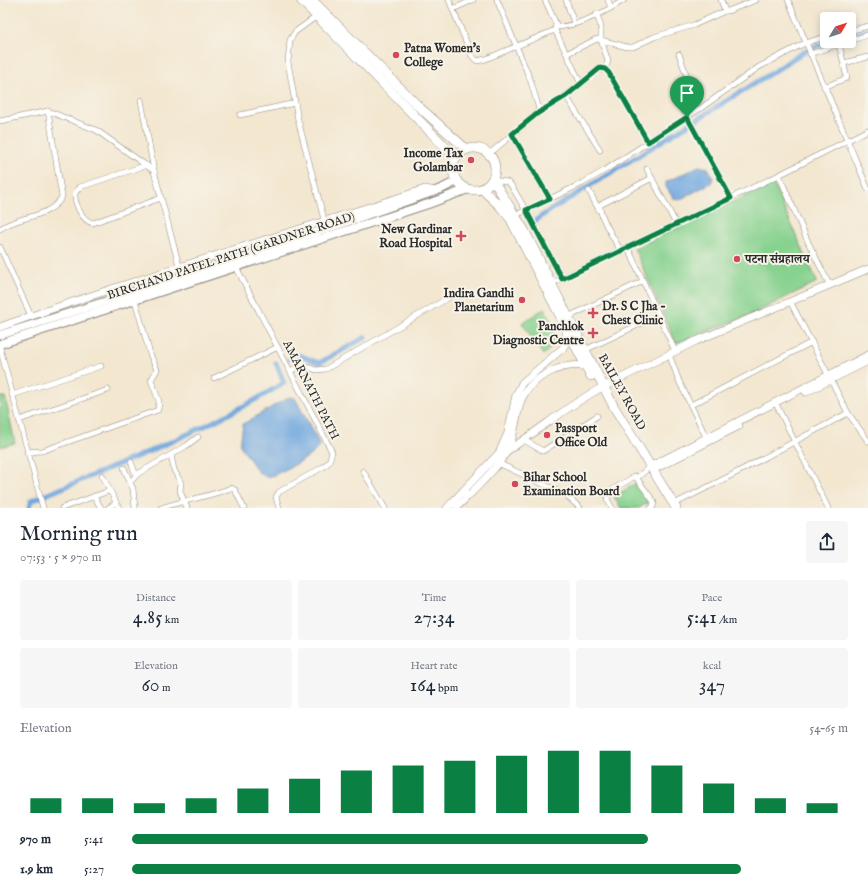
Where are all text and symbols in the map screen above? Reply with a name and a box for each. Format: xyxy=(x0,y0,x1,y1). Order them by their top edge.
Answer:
north arrow xyxy=(820,12,856,48)
map controls xyxy=(820,12,856,48)
place label: Patna Women's College xyxy=(404,41,481,71)
marker: Patna Women's College xyxy=(391,50,401,60)
pin xyxy=(670,76,704,117)
icon: arrive xyxy=(676,82,698,104)
place label: Income Tax Golambar xyxy=(404,146,464,175)
marker: Income Tax Golambar xyxy=(466,155,476,165)
street label: BIRCHAND PATEL PATH (GARDNER ROAD) xyxy=(105,209,357,303)
place label: New Gardinar Road Hospital xyxy=(379,222,453,252)
marker: New Gardinar Road Hospital xyxy=(455,230,467,242)
place label: पटना संग्रहालय xyxy=(744,252,810,267)
marker: पटना संग्रहालय xyxy=(732,254,742,264)
place label: Indira Gandhi Planetarium xyxy=(444,286,515,315)
marker: Indira Gandhi Planetarium xyxy=(517,295,527,305)
place label: Dr. S C Jha - Chest Clinic xyxy=(602,299,666,328)
marker: Dr. S C Jha - Chest Clinic xyxy=(587,307,599,319)
place label: Panchlok Diagnostic Centre xyxy=(493,319,585,349)
marker: Panchlok Diagnostic Centre xyxy=(587,327,599,339)
street label: AMARNATH PATH xyxy=(279,337,343,442)
street label: BAILEY ROAD xyxy=(595,351,649,433)
place label: Passport Office Old xyxy=(555,421,608,450)
marker: Passport Office Old xyxy=(542,430,552,440)
place label: Bihar School Examination Board xyxy=(523,470,620,499)
marker: Bihar School Examination Board xyxy=(510,479,520,489)
text: Morning run xyxy=(20,520,138,548)
button: share xyxy=(806,521,848,563)
text: 07:53 · 5 × 970 m xyxy=(20,549,102,566)
text: Distance xyxy=(136,591,176,605)
text: Time xyxy=(422,591,446,605)
text: Pace xyxy=(702,591,722,605)
text: 4.85 xyxy=(133,605,162,630)
text: 27:34 xyxy=(413,605,455,630)
text: 5:41 xyxy=(687,605,717,630)
text: km xyxy=(162,613,179,627)
text: /km xyxy=(717,613,737,627)
text: Elevation xyxy=(134,659,178,673)
text: Heart rate xyxy=(411,659,457,673)
text: kcal xyxy=(703,659,721,673)
text: 60 xyxy=(141,673,160,698)
text: 164 xyxy=(410,673,435,698)
text: 347 xyxy=(699,673,725,698)
text: m xyxy=(160,681,171,695)
text: bpm xyxy=(435,681,458,695)
text: Elevation xyxy=(20,720,72,737)
text: 54–65 m xyxy=(810,720,848,737)
text: 970 m xyxy=(20,831,51,848)
text: 5:41 xyxy=(84,831,103,848)
text: 1.9 km xyxy=(20,861,53,878)
text: 5:27 xyxy=(84,861,104,878)

